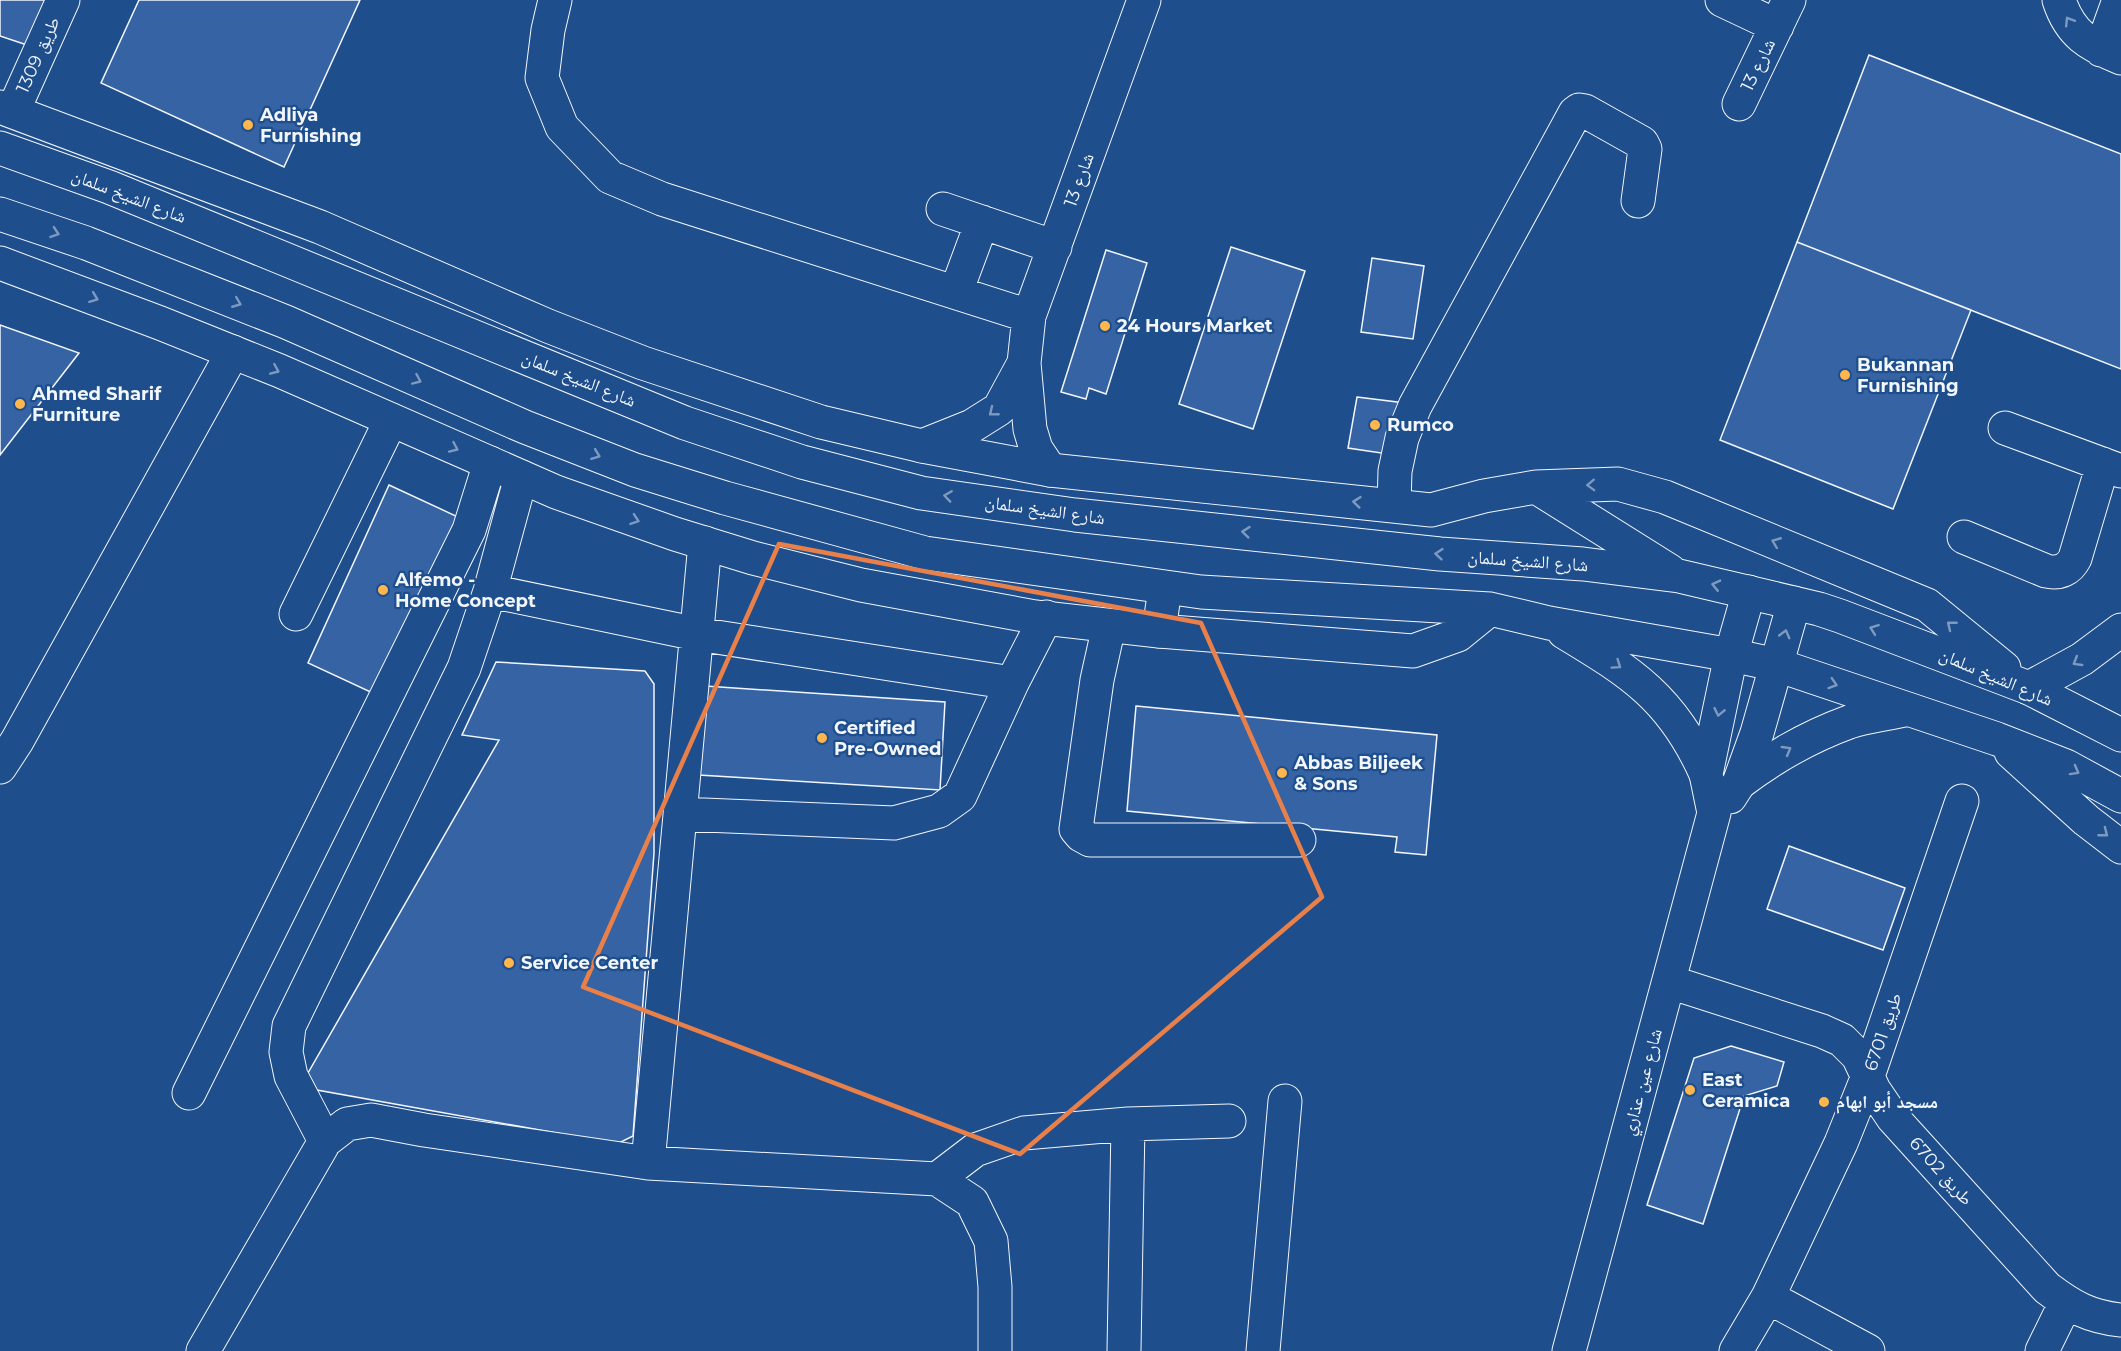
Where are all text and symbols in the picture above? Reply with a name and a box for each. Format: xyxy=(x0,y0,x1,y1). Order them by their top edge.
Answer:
street label: طريق 1309 xyxy=(11,13,65,97)
one-way arrow xyxy=(2064,17,2076,27)
street label: شارع 13 xyxy=(1736,35,1780,95)
place label: Adliya Furnishing xyxy=(259,104,362,147)
marker: Adliya Furnishing xyxy=(241,118,255,132)
street label: شارع 13 xyxy=(1059,150,1099,210)
street label: شارع الشيخ سلمان xyxy=(68,164,189,229)
one-way arrow xyxy=(50,225,60,238)
one-way arrow xyxy=(88,290,99,303)
one-way arrow xyxy=(231,296,242,308)
place label: 24 Hours Market xyxy=(1117,315,1273,337)
marker: 24 Hours Market xyxy=(1098,319,1112,333)
street label: شارع الشيخ سلمان xyxy=(518,346,639,413)
place label: Bukannan Furnishing xyxy=(1857,354,1959,397)
one-way arrow xyxy=(269,363,280,375)
marker: Bukannan Furnishing xyxy=(1838,368,1852,382)
one-way arrow xyxy=(410,372,421,384)
place label: Ahmed Sharif Furniture xyxy=(31,383,162,426)
marker: Ahmed Sharif Furniture xyxy=(13,397,27,411)
one-way arrow xyxy=(989,404,1000,415)
place label: Rumco xyxy=(1387,414,1454,436)
marker: Rumco xyxy=(1368,418,1382,432)
one-way arrow xyxy=(448,440,459,452)
one-way arrow xyxy=(591,447,601,460)
one-way arrow xyxy=(1587,479,1596,491)
one-way arrow xyxy=(943,491,952,503)
street label: شارع الشيخ سلمان xyxy=(983,491,1106,530)
one-way arrow xyxy=(1353,496,1362,509)
one-way arrow xyxy=(629,512,640,525)
one-way arrow xyxy=(1241,527,1250,539)
one-way arrow xyxy=(1771,537,1782,549)
street label: شارع الشيخ سلمان xyxy=(1467,546,1589,577)
one-way arrow xyxy=(1435,548,1444,561)
place label: Alfemo - Home Concept xyxy=(394,569,536,612)
one-way arrow xyxy=(1712,579,1722,592)
marker: Alfemo - Home Concept xyxy=(376,583,390,597)
one-way arrow xyxy=(1947,621,1958,632)
one-way arrow xyxy=(1870,624,1881,636)
one-way arrow xyxy=(1778,629,1791,639)
street label: شارع الشيخ سلمان xyxy=(1936,643,2056,712)
one-way arrow xyxy=(2073,654,2083,666)
one-way arrow xyxy=(1610,658,1621,669)
one-way arrow xyxy=(1827,677,1838,689)
one-way arrow xyxy=(1713,707,1726,717)
place label: Certified Pre-Owned xyxy=(834,717,942,760)
marker: Certified Pre-Owned xyxy=(815,731,829,745)
one-way arrow xyxy=(1781,746,1791,757)
place label: Abbas Biljeek & Sons xyxy=(1293,752,1423,795)
one-way arrow xyxy=(2069,764,2079,775)
marker: Abbas Biljeek & Sons xyxy=(1275,766,1289,780)
one-way arrow xyxy=(2097,826,2108,837)
place label: Service Center xyxy=(521,952,658,974)
marker: Service Center xyxy=(502,956,516,970)
street label: طريق 6701 xyxy=(1859,990,1907,1074)
street label: شارع عين عذاري xyxy=(1617,1026,1670,1139)
place label: East Ceramica xyxy=(1702,1069,1790,1112)
marker: East Ceramica xyxy=(1683,1083,1697,1097)
place label: مسجد أبو ابهام xyxy=(1836,1091,1938,1114)
marker: مسجد أبو ابهام xyxy=(1817,1095,1831,1109)
street label: طريق 6702 xyxy=(1904,1132,1978,1210)

